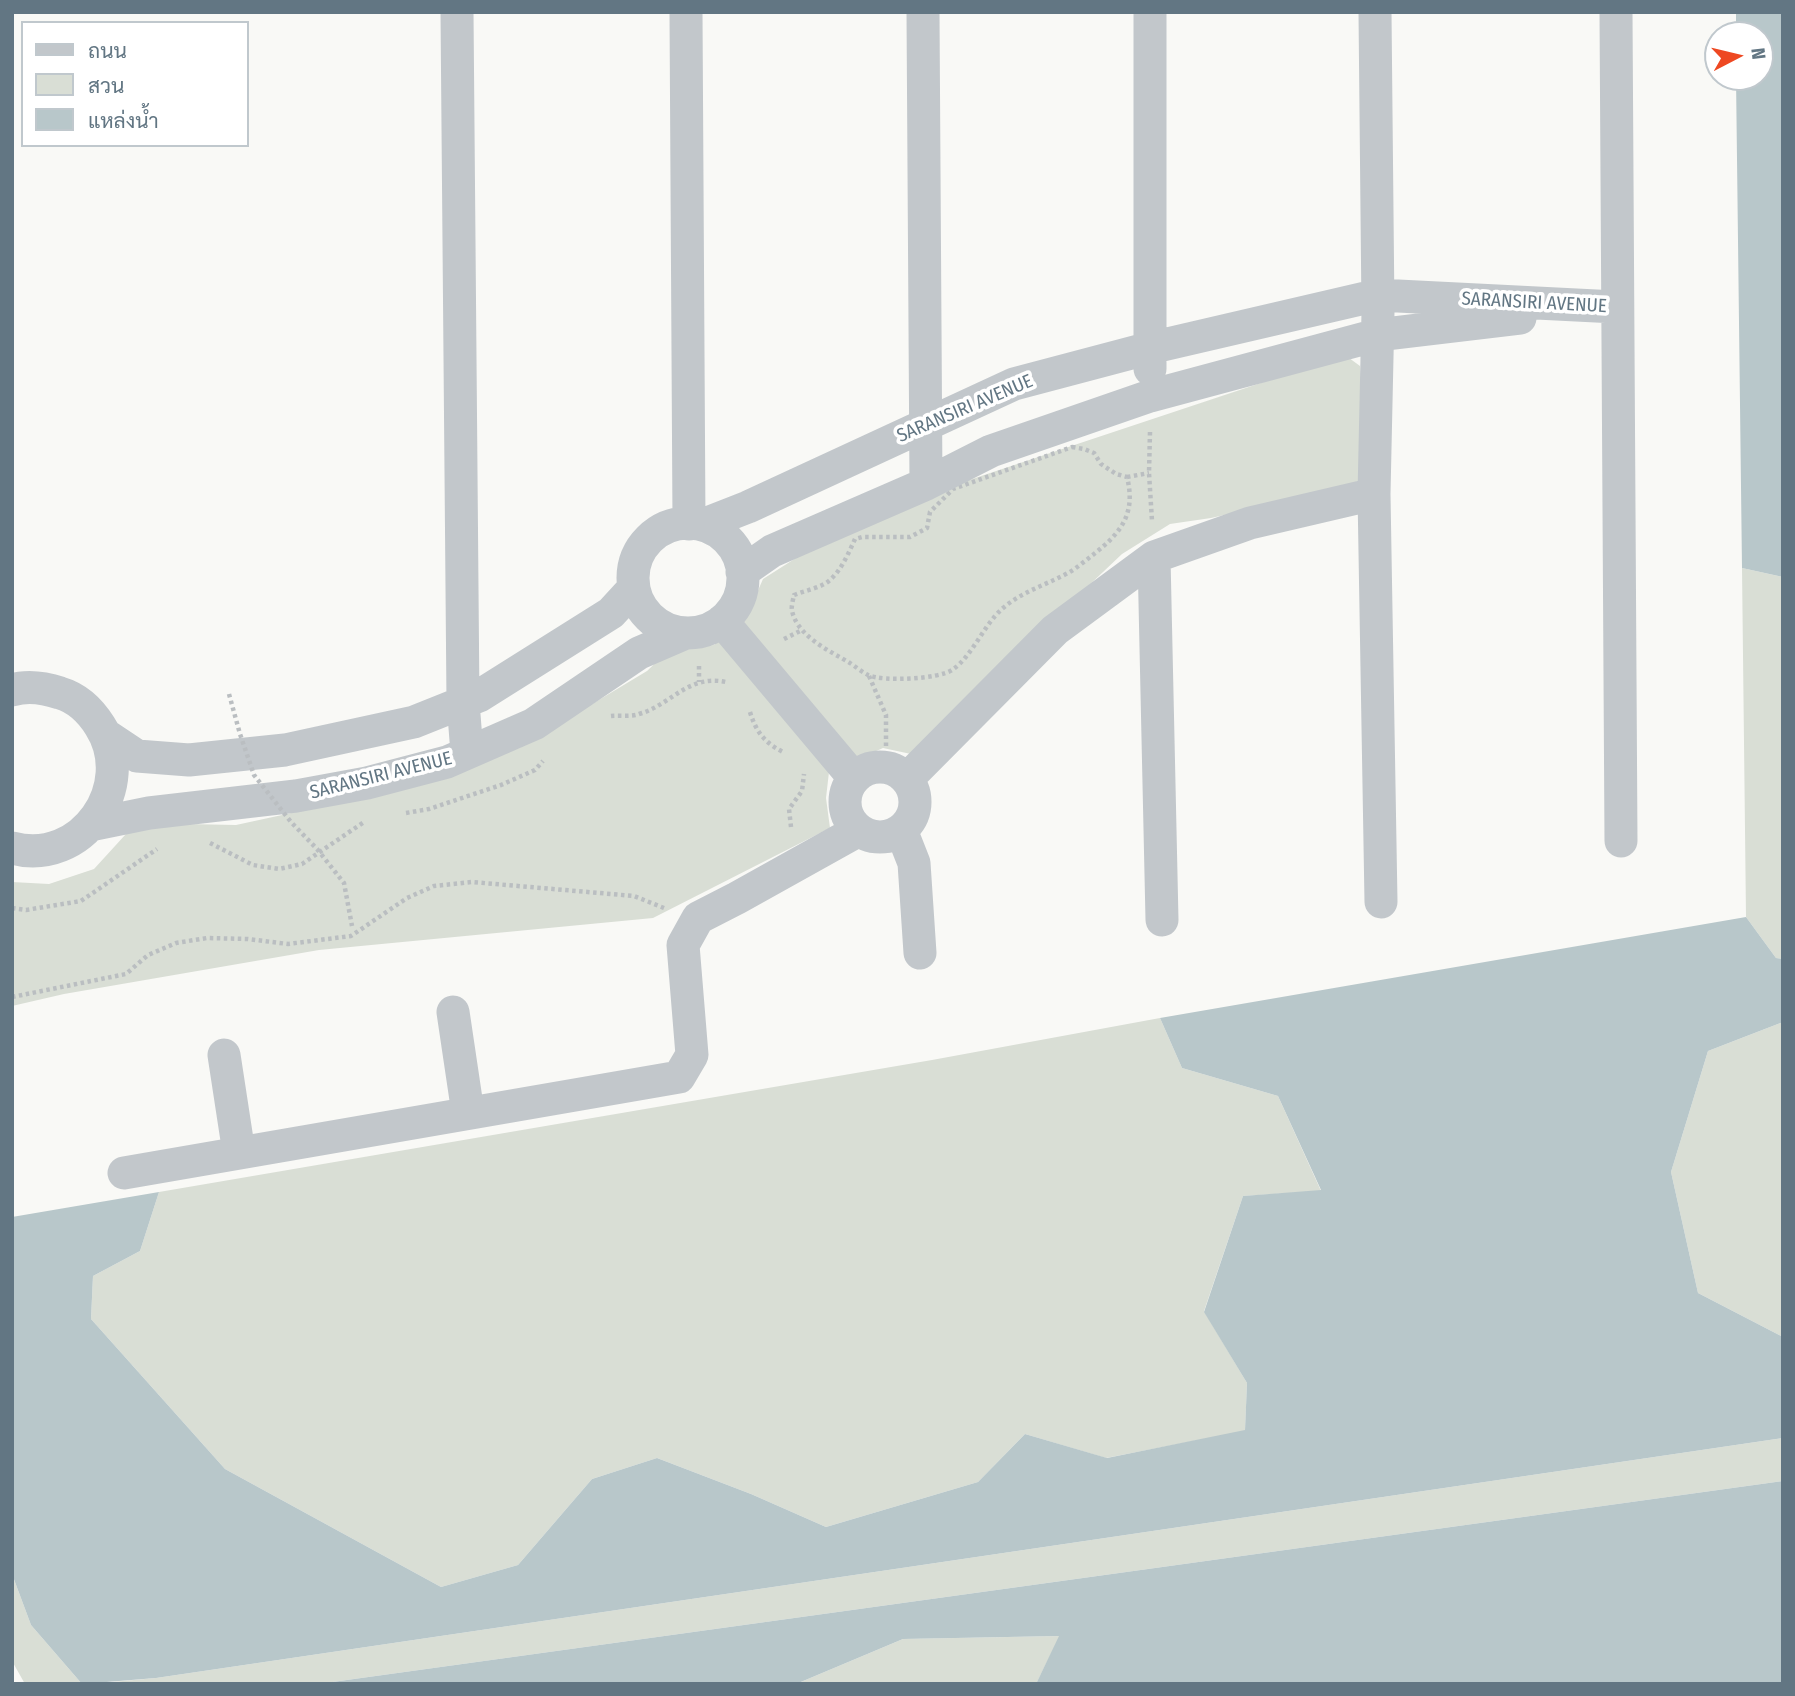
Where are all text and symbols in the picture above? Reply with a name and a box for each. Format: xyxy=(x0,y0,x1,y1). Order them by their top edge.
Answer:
legend xyxy=(21,21,248,147)
north arrow xyxy=(1704,21,1774,91)
text: ถนน xyxy=(88,38,127,64)
text: N xyxy=(1746,47,1770,61)
text: สวน xyxy=(88,73,124,99)
text: แหล่งน้ำ xyxy=(88,108,159,134)
street label: SARANSIRI AVENUE xyxy=(1461,288,1607,318)
street label: SARANSIRI AVENUE xyxy=(894,370,1036,448)
street label: SARANSIRI AVENUE xyxy=(308,747,454,805)

